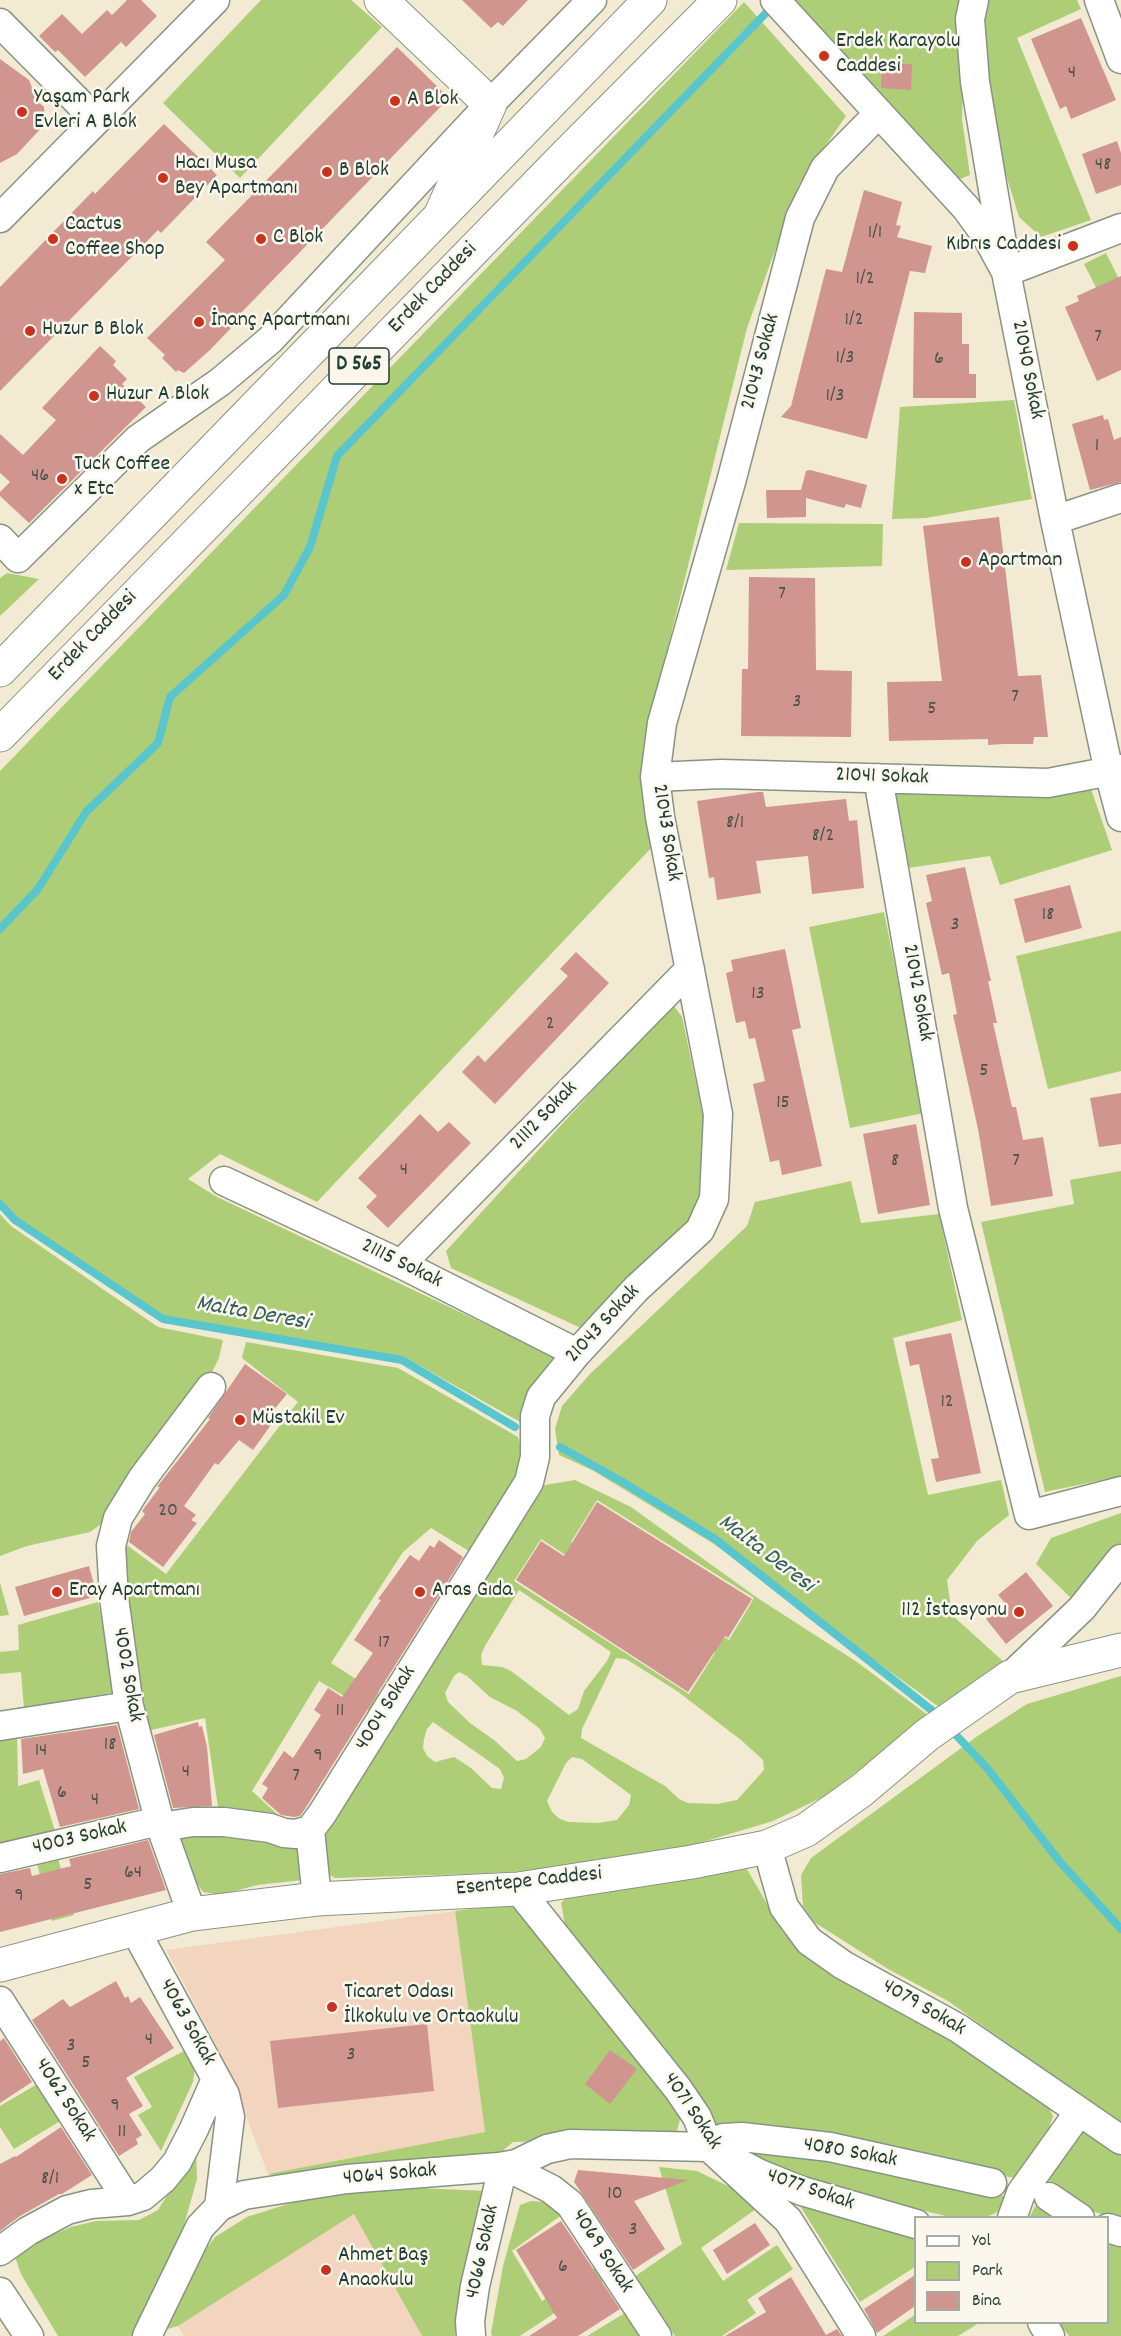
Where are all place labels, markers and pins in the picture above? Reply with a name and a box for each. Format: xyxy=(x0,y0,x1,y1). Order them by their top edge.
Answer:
place label: Erdek Karayolu Caddesi xyxy=(836,30,961,82)
marker: Erdek Karayolu Caddesi xyxy=(817,49,831,63)
place label: Yaşam Park Evleri A Blok xyxy=(34,86,137,138)
place label: A Blok xyxy=(407,88,459,114)
marker: A Blok xyxy=(388,94,402,108)
marker: Yaşam Park Evleri A Blok xyxy=(15,105,29,119)
place label: Hacı Musa Bey Apartmanı xyxy=(175,152,297,204)
place label: B Blok xyxy=(339,159,389,185)
marker: B Blok xyxy=(320,165,334,179)
marker: Hacı Musa Bey Apartmanı xyxy=(156,171,170,185)
place label: Cactus Coffee Shop xyxy=(65,213,165,264)
place label: C Blok xyxy=(273,226,323,252)
marker: Cactus Coffee Shop xyxy=(46,232,60,246)
marker: C Blok xyxy=(254,232,268,246)
place label: Kıbrıs Caddesi xyxy=(946,233,1061,259)
marker: Kıbrıs Caddesi xyxy=(1066,239,1080,253)
place label: İnanç Apartmanı xyxy=(211,309,350,335)
marker: İnanç Apartmanı xyxy=(192,315,206,329)
place label: Huzur B Blok xyxy=(42,318,144,344)
marker: Huzur B Blok xyxy=(23,324,37,338)
place label: Huzur A Blok xyxy=(106,383,209,409)
marker: Huzur A Blok xyxy=(87,389,101,403)
place label: Tuck Coffee x Etc xyxy=(74,453,170,505)
marker: Tuck Coffee x Etc xyxy=(55,472,69,486)
place label: Apartman xyxy=(978,549,1062,575)
marker: Apartman xyxy=(959,555,973,569)
place label: Müstakil Ev xyxy=(252,1407,345,1433)
marker: Müstakil Ev xyxy=(233,1413,247,1427)
place label: Eray Apartmanı xyxy=(69,1579,200,1605)
place label: Aras Gıda xyxy=(432,1579,513,1605)
marker: Eray Apartmanı xyxy=(50,1585,64,1599)
marker: Aras Gıda xyxy=(413,1585,427,1599)
place label: 112 İstasyonu xyxy=(901,1599,1007,1625)
marker: 112 İstasyonu xyxy=(1012,1605,1026,1619)
place label: Ticaret Odası İlkokulu ve Ortaokulu xyxy=(344,1981,519,2032)
marker: Ticaret Odası İlkokulu ve Ortaokulu xyxy=(325,2000,339,2014)
place label: Ahmet Baş Anaokulu xyxy=(338,2244,428,2296)
marker: Ahmet Baş Anaokulu xyxy=(319,2263,333,2277)

